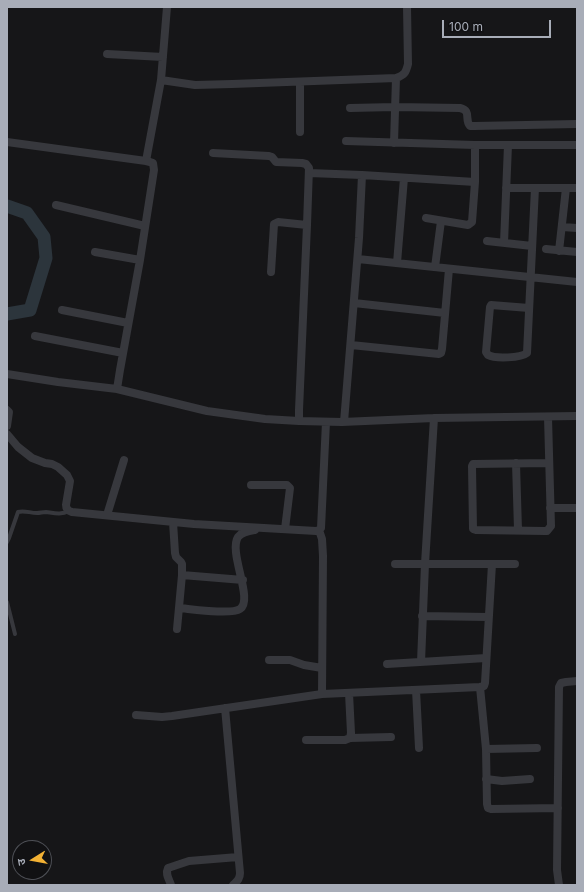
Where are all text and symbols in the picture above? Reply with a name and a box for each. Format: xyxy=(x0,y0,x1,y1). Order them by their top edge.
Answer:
scale bar xyxy=(444,12,553,38)
text: 100 m xyxy=(449,19,483,34)
north arrow xyxy=(12,840,52,880)
text: उ xyxy=(14,858,29,867)

